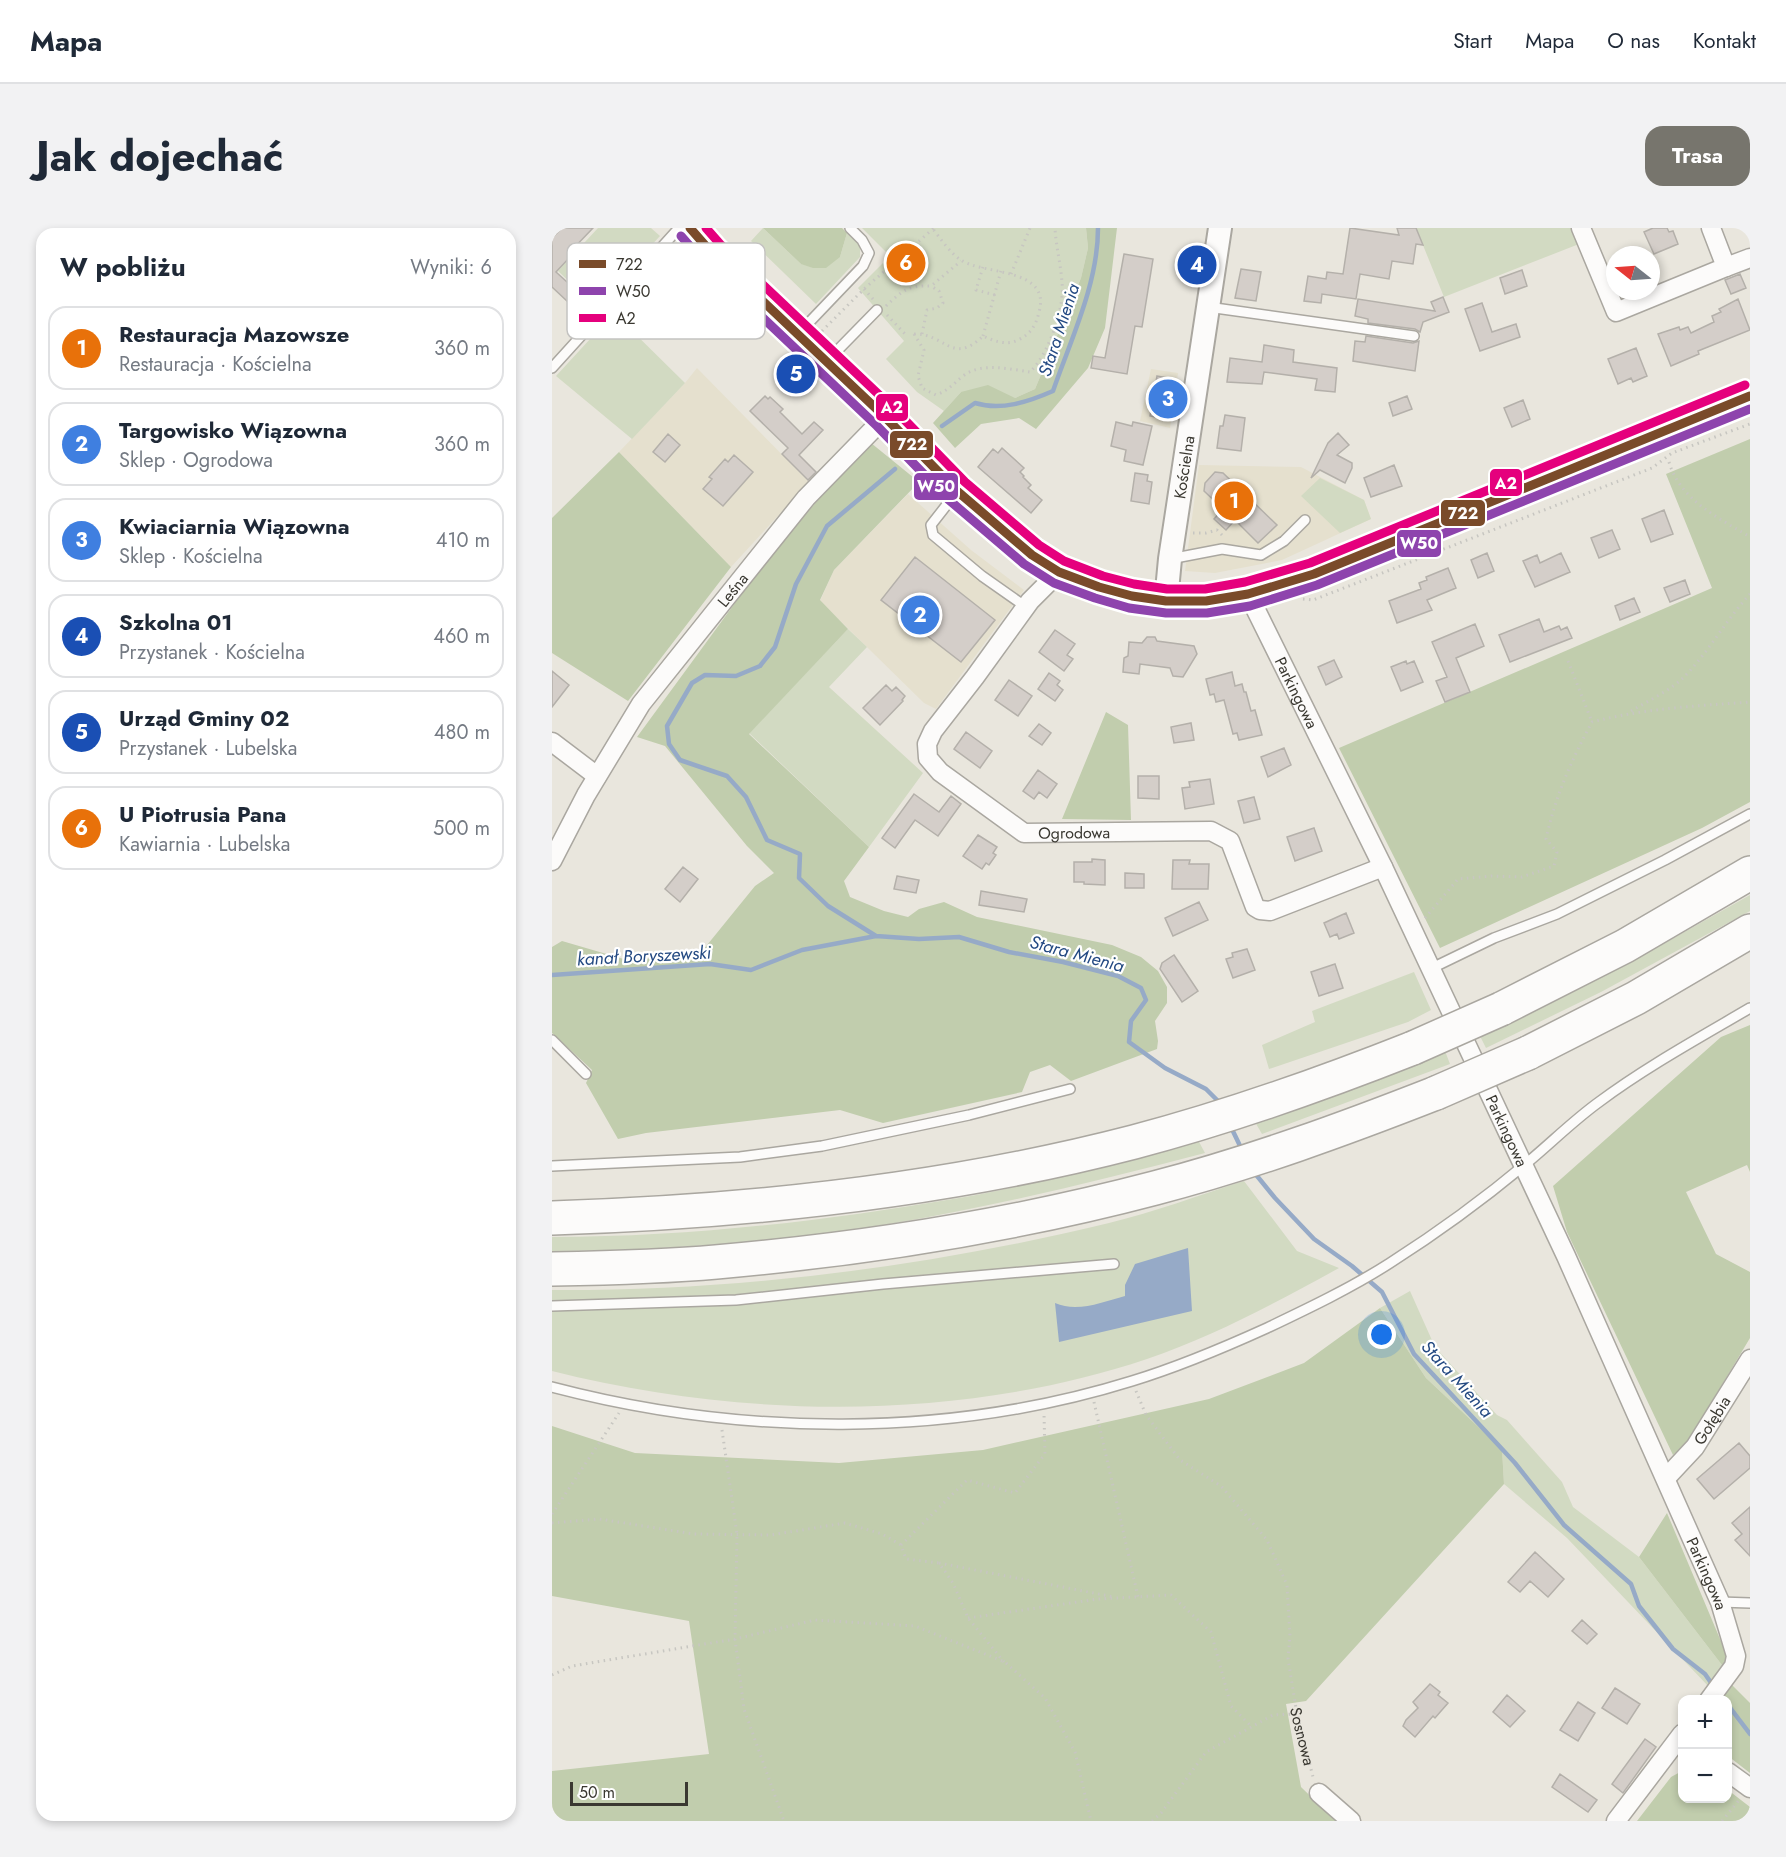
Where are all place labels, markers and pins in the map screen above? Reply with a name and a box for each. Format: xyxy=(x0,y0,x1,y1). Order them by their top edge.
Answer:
pin: 6 xyxy=(886,240,926,285)
pin: 4 xyxy=(1178,243,1216,288)
pin: 5 xyxy=(776,352,816,396)
pin: 3 xyxy=(1148,376,1188,422)
pin: 1 xyxy=(1214,478,1254,524)
pin: 2 xyxy=(900,592,940,638)

